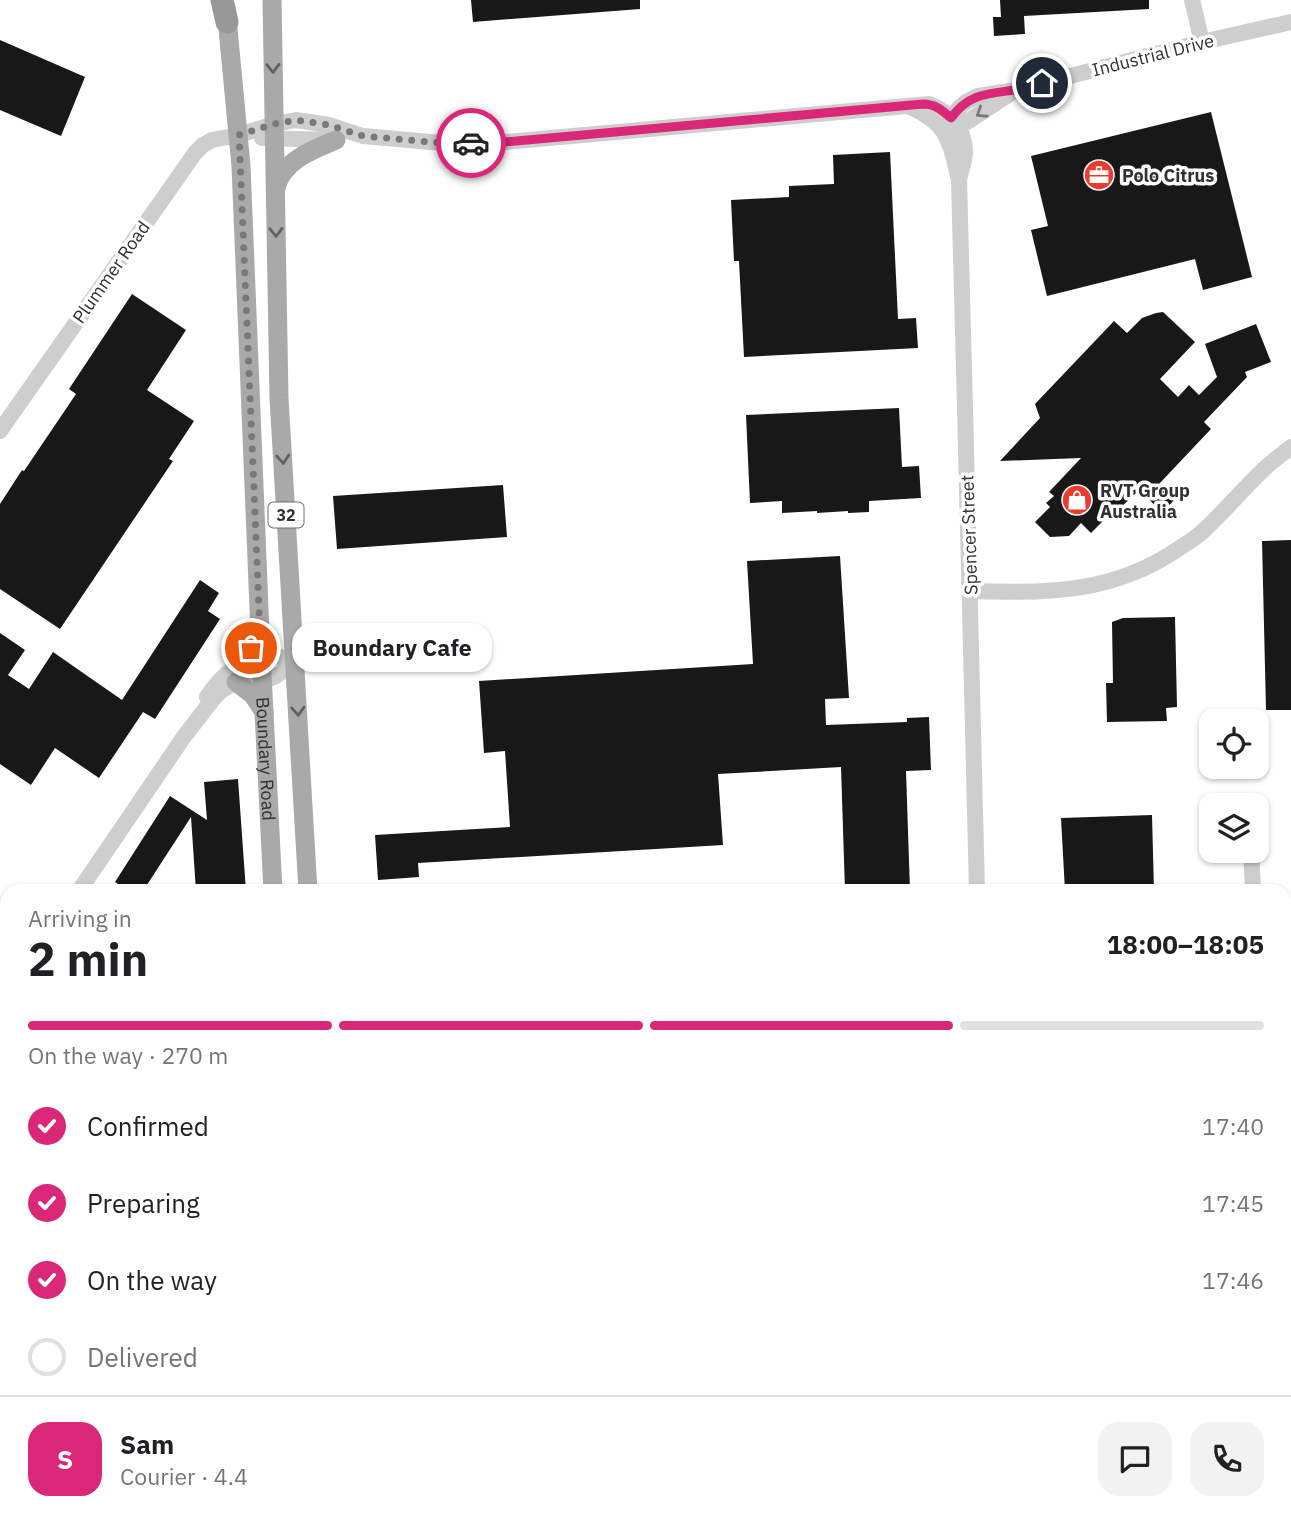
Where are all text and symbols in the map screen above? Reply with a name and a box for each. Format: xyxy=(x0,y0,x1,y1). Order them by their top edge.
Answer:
street label: Industrial Drive xyxy=(1090,29,1216,81)
pin xyxy=(1012,53,1072,113)
one-way arrow xyxy=(265,63,281,74)
icon: home xyxy=(1023,64,1061,102)
one-way arrow xyxy=(976,105,989,118)
courier xyxy=(436,108,506,178)
icon: car xyxy=(452,124,490,162)
office icon: Polo Citrus xyxy=(1082,158,1116,192)
place label: Polo Citrus xyxy=(1122,164,1214,187)
street label: Plummer Road xyxy=(67,216,155,328)
one-way arrow xyxy=(268,226,283,237)
one-way arrow xyxy=(275,454,290,465)
street label: Spencer Street xyxy=(955,475,983,595)
place label: RVT Group Australia xyxy=(1100,479,1190,523)
shop icon: RVT Group Australia xyxy=(1060,483,1094,517)
road number: 32 xyxy=(268,502,304,528)
pin xyxy=(221,618,281,678)
callout: Boundary Cafe xyxy=(293,624,492,672)
icon: bag xyxy=(232,629,270,667)
text: Boundary Cafe xyxy=(312,632,472,662)
street label: Boundary Road xyxy=(252,696,281,821)
one-way arrow xyxy=(290,705,305,716)
map controls xyxy=(1199,709,1269,863)
button: locate xyxy=(1199,709,1269,779)
button: layers xyxy=(1199,793,1269,863)
text: Arriving in xyxy=(28,903,132,933)
text: 18:00–18:05 xyxy=(1107,927,1264,961)
text: 2 min xyxy=(28,929,148,989)
text: On the way · 270 m xyxy=(28,1040,228,1070)
icon: check xyxy=(28,1107,66,1145)
text: Confirmed xyxy=(87,1109,209,1143)
text: 17:40 xyxy=(1202,1111,1264,1141)
icon: check xyxy=(28,1184,66,1222)
text: Preparing xyxy=(87,1186,200,1220)
text: 17:45 xyxy=(1202,1188,1264,1218)
icon: check xyxy=(28,1261,66,1299)
text: On the way xyxy=(87,1263,217,1297)
text: 17:46 xyxy=(1202,1265,1264,1295)
text: Delivered xyxy=(87,1340,198,1374)
button: chat xyxy=(1098,1422,1172,1496)
button: phone xyxy=(1190,1422,1264,1496)
text: Sam xyxy=(120,1427,174,1461)
text: S xyxy=(57,1442,73,1476)
text: Courier · 4.4 xyxy=(120,1461,248,1491)

